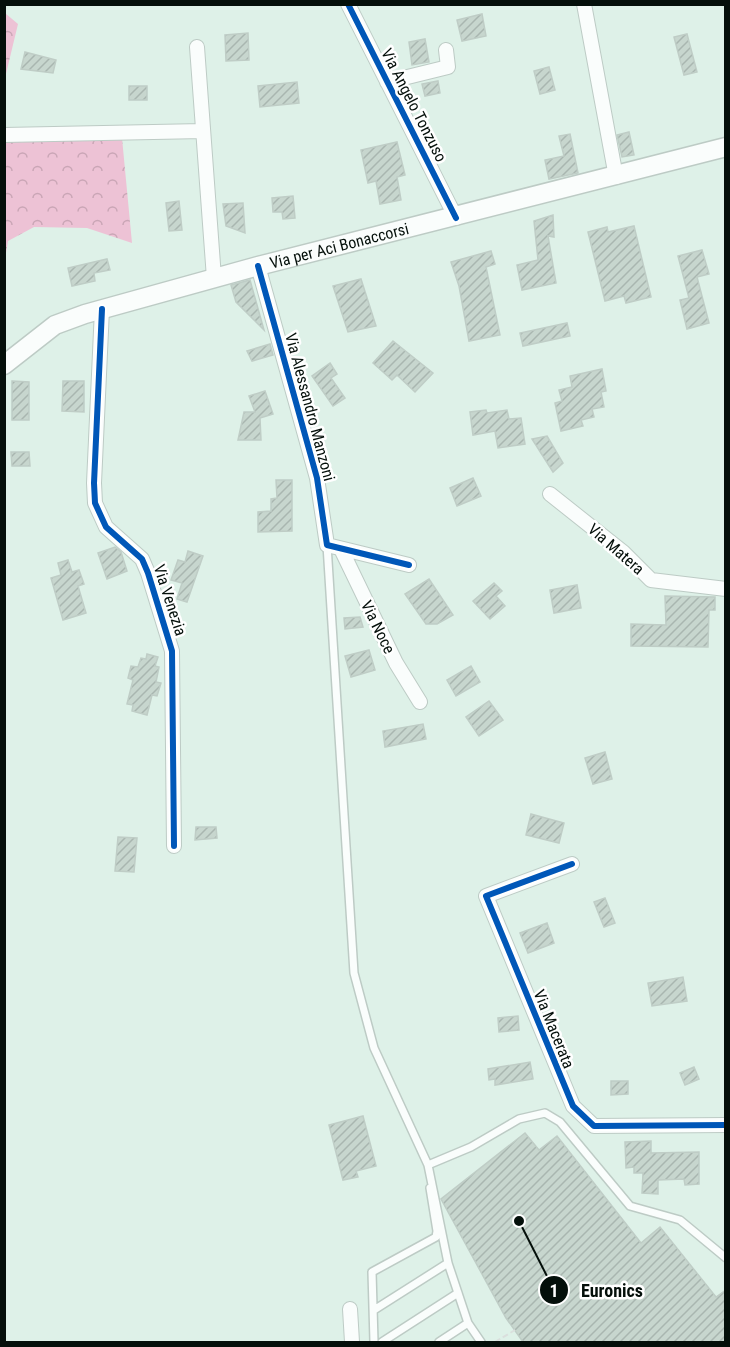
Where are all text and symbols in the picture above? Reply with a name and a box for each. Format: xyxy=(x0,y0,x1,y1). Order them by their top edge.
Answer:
street label: Via Angelo Tonzuso xyxy=(377,45,451,165)
street label: Via per Aci Bonaccorsi xyxy=(268,219,411,272)
street label: Via Alessandro Manzoni xyxy=(281,331,339,483)
street label: Via Matera xyxy=(584,519,648,579)
street label: Via Venezia xyxy=(150,562,190,638)
street label: Via Noce xyxy=(357,597,399,657)
street label: Via Macerata xyxy=(530,987,578,1071)
callout: Euronics xyxy=(539,1272,655,1308)
text: 1 xyxy=(549,1280,559,1301)
text: Euronics xyxy=(581,1280,643,1301)

